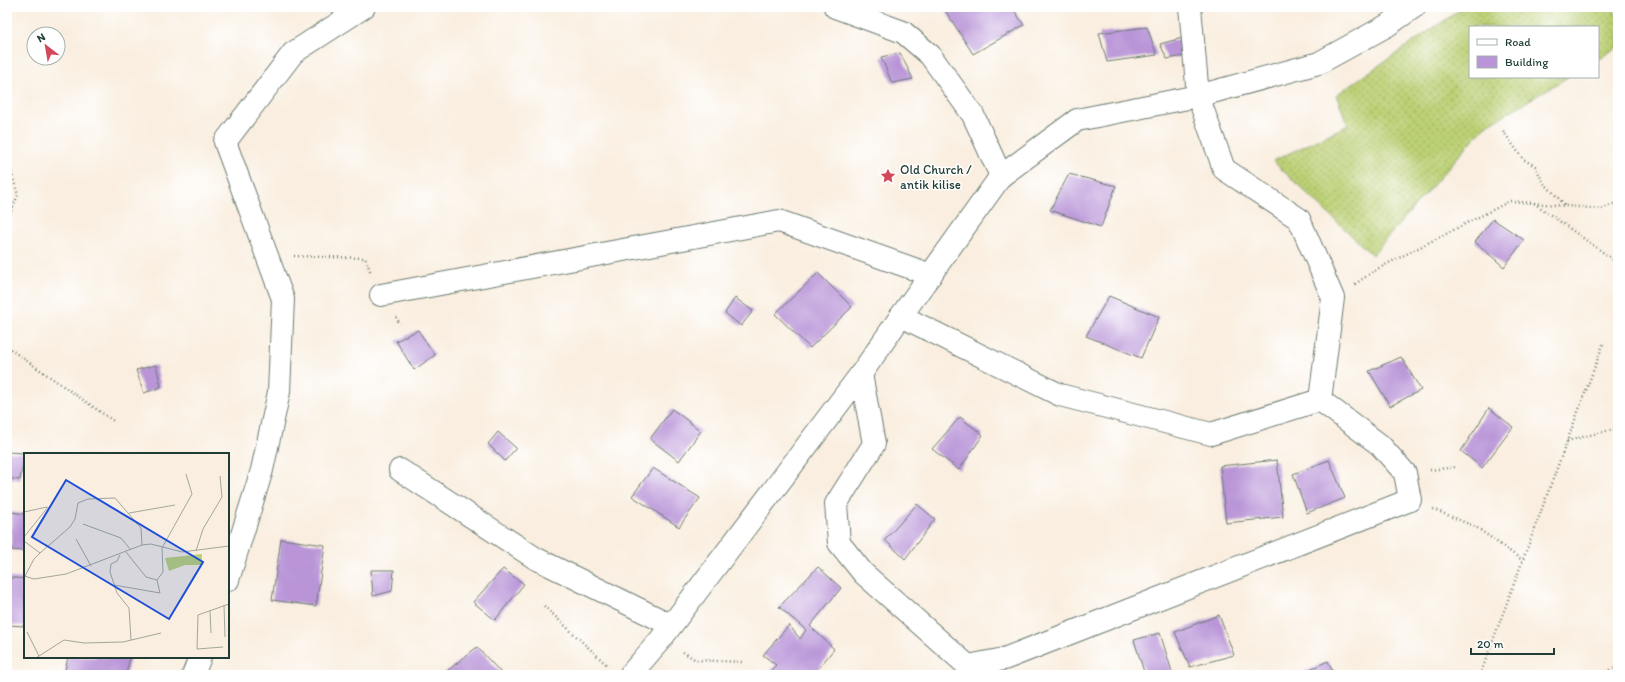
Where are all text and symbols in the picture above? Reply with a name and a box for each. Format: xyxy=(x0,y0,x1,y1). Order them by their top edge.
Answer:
north arrow xyxy=(26,26,66,66)
legend xyxy=(1469,26,1599,78)
text: N xyxy=(35,30,48,45)
text: Road xyxy=(1505,35,1531,49)
text: Building xyxy=(1505,55,1549,69)
place label: Old Church / antik kilise xyxy=(900,162,972,192)
place icon: Old Church / antik kilise xyxy=(879,167,897,185)
inset map xyxy=(24,453,229,658)
scale bar xyxy=(1471,630,1554,656)
text: 20 m xyxy=(1477,637,1504,651)

